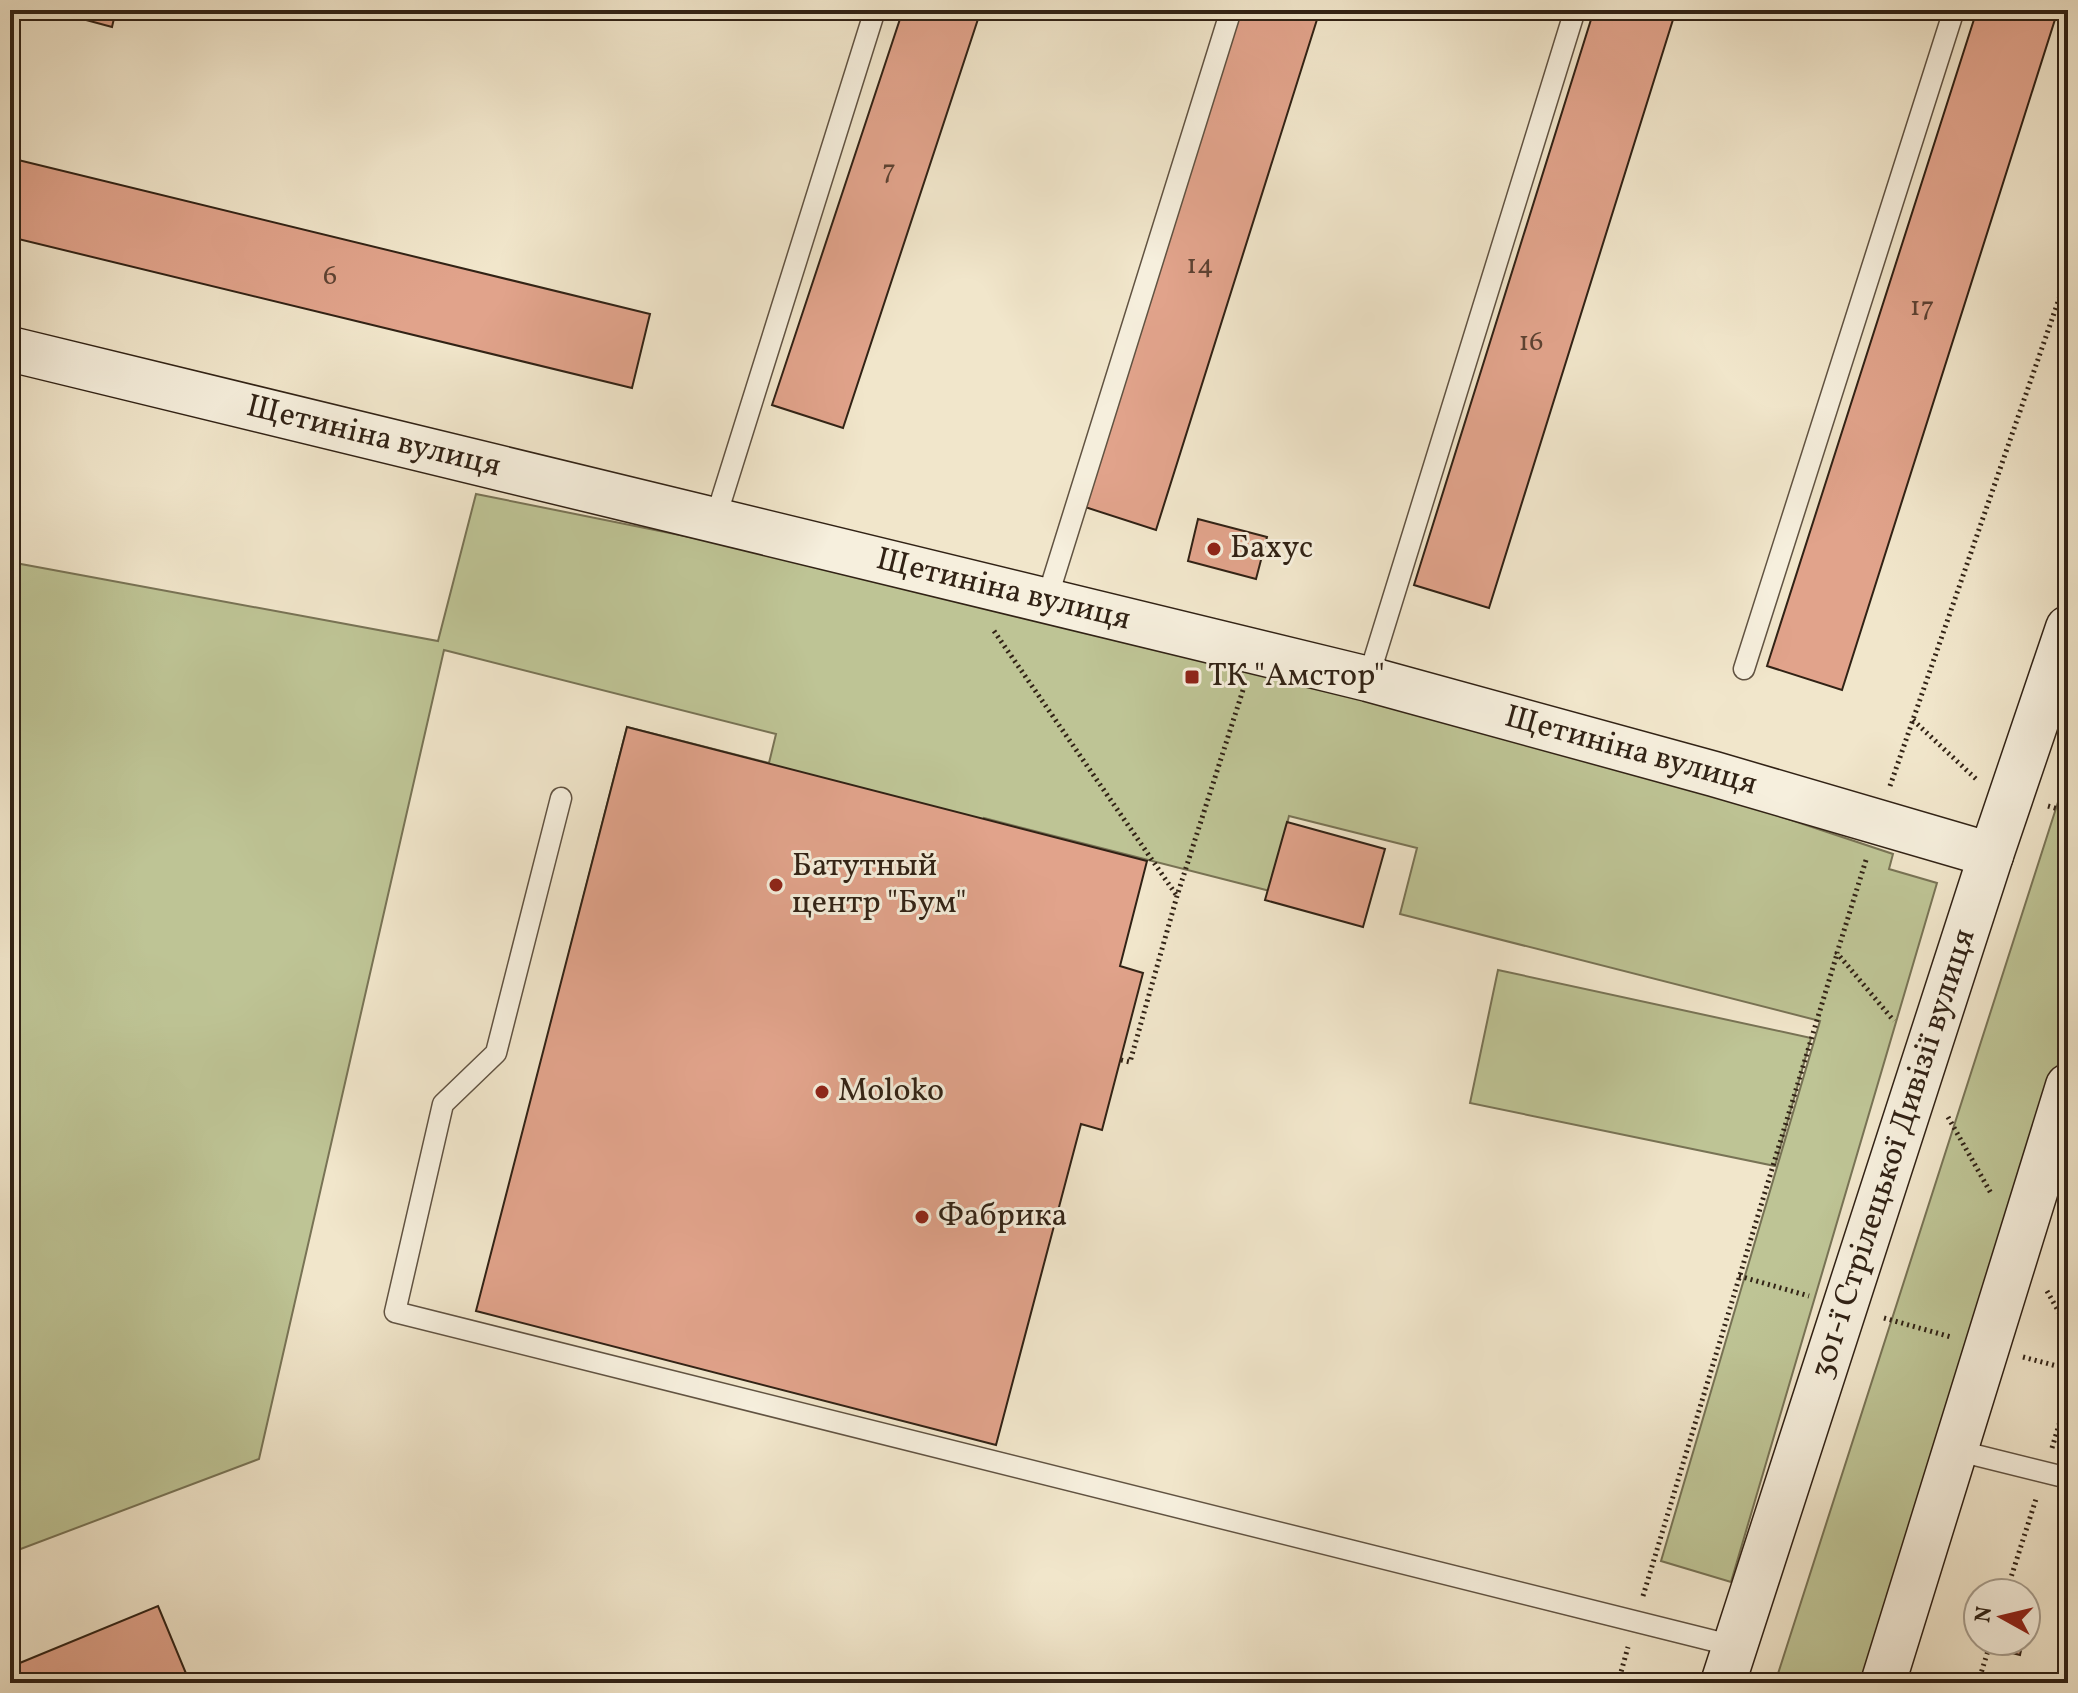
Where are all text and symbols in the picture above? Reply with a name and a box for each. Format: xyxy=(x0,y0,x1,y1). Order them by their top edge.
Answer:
house number: 7 xyxy=(882,151,896,190)
house number: 14 xyxy=(1186,246,1214,285)
house number: 6 xyxy=(323,257,337,296)
house number: 17 xyxy=(1910,288,1934,327)
house number: 16 xyxy=(1518,323,1544,362)
street label: Щетиніна вулиця xyxy=(242,385,505,489)
place label: Бахус xyxy=(1230,527,1313,571)
street label: Щетиніна вулиця xyxy=(871,538,1135,642)
marker: Бахус xyxy=(1205,540,1223,558)
place label: ТК "Амстор" xyxy=(1208,655,1385,699)
marker: ТК "Амстор" xyxy=(1183,668,1201,686)
street label: Щетиніна вулиця xyxy=(1499,695,1762,807)
place label: Батутный центр "Бум" xyxy=(792,845,966,926)
marker: Батутный центр "Бум" xyxy=(767,876,785,894)
street label: 301-ї Стрілецької Дивізії вулиця xyxy=(1801,923,1988,1385)
place label: Moloko xyxy=(838,1070,944,1114)
marker: Moloko xyxy=(813,1083,831,1101)
place label: Фабрика xyxy=(938,1195,1067,1239)
marker: Фабрика xyxy=(913,1208,931,1226)
north arrow xyxy=(1962,1577,2042,1657)
text: N xyxy=(1968,1604,2001,1625)

